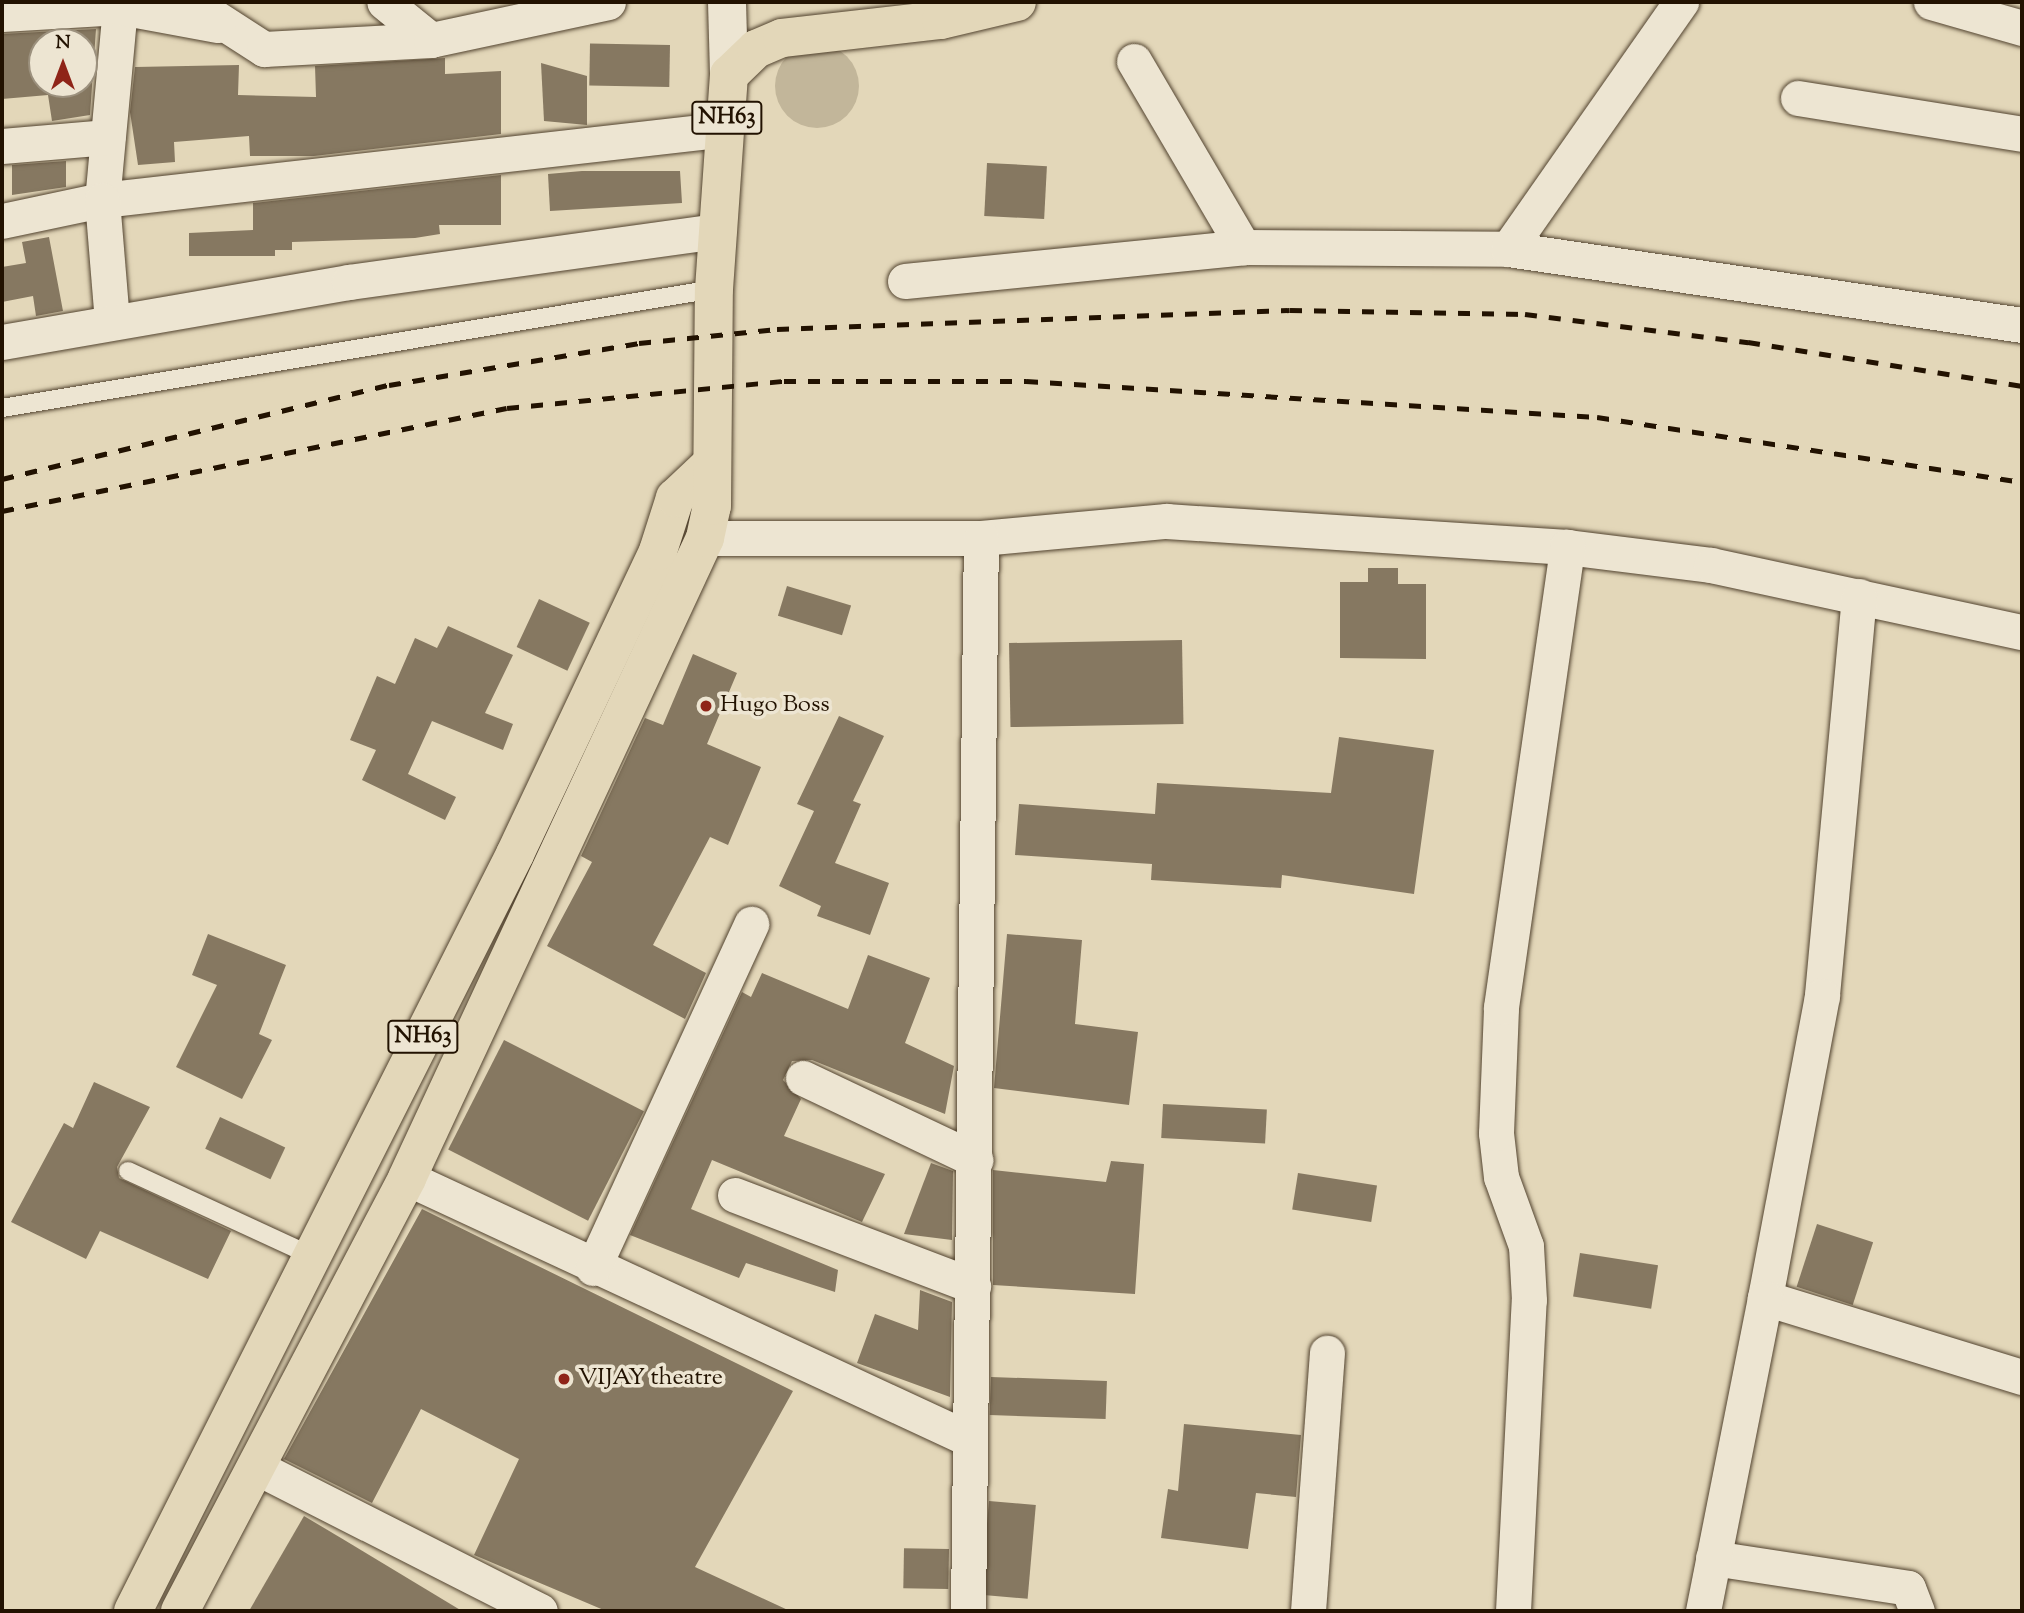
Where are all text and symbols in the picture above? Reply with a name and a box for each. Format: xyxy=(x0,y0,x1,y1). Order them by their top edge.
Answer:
north arrow xyxy=(28,28,98,98)
text: N xyxy=(55,30,71,57)
road number: NH63 xyxy=(690,99,764,138)
place label: Hugo Boss xyxy=(720,692,830,720)
marker: Hugo Boss xyxy=(698,698,714,714)
road number: NH63 xyxy=(386,1018,460,1056)
place label: VIJAY theatre xyxy=(578,1365,723,1393)
marker: VIJAY theatre xyxy=(556,1371,572,1387)

